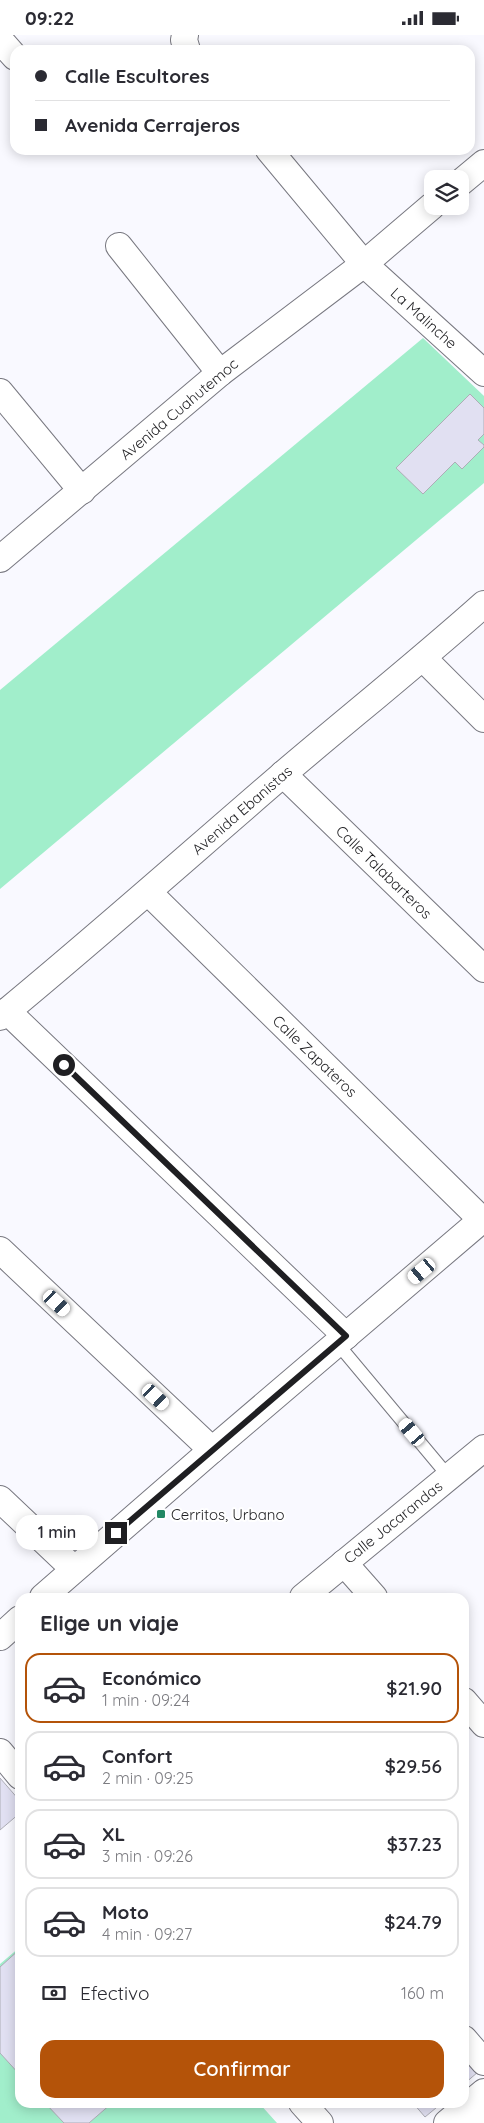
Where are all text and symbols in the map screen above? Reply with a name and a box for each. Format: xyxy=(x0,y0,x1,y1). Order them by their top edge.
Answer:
text: 09:22 xyxy=(25,6,74,30)
text: Calle Escultores xyxy=(65,64,209,88)
text: Avenida Cerrajeros xyxy=(65,113,240,137)
map controls xyxy=(424,170,469,215)
button: layers xyxy=(424,170,469,215)
street label: La Malinche xyxy=(387,283,461,353)
street label: Avenida Cuahutemoc xyxy=(116,354,242,464)
street label: Avenida Ebanistas xyxy=(188,761,296,859)
street label: Calle Talabarteros xyxy=(332,821,436,923)
street label: Calle Zapateros xyxy=(269,1011,361,1101)
route start xyxy=(53,1054,75,1076)
car xyxy=(405,1256,438,1286)
car xyxy=(40,1287,73,1319)
car xyxy=(139,1381,172,1413)
car xyxy=(396,1416,427,1448)
street label: Calle Jacarandas xyxy=(340,1476,446,1568)
place label: Cerritos, Urbano xyxy=(171,1505,285,1524)
marker: Cerritos, Urbano xyxy=(155,1508,167,1520)
callout: 1 min xyxy=(16,1515,98,1551)
text: 1 min xyxy=(38,1522,76,1542)
route end xyxy=(105,1522,127,1544)
text: Elige un viaje xyxy=(40,1609,179,1637)
icon: car xyxy=(42,1666,87,1711)
text: Económico xyxy=(102,1666,201,1690)
text: $21.90 xyxy=(386,1676,442,1700)
text: 1 min · 09:24 xyxy=(102,1690,190,1710)
icon: car xyxy=(42,1744,87,1789)
text: Confort xyxy=(102,1744,173,1768)
text: $29.56 xyxy=(385,1754,442,1778)
text: 2 min · 09:25 xyxy=(102,1768,193,1788)
icon: car xyxy=(42,1822,87,1867)
text: XL xyxy=(102,1822,125,1846)
text: $37.23 xyxy=(387,1832,442,1856)
text: 3 min · 09:26 xyxy=(102,1846,193,1866)
icon: car xyxy=(42,1900,87,1945)
text: Moto xyxy=(102,1900,149,1924)
text: $24.79 xyxy=(384,1910,442,1934)
text: 4 min · 09:27 xyxy=(102,1924,192,1944)
icon: cash xyxy=(40,1979,68,2007)
text: Efectivo xyxy=(80,1981,149,2005)
text: 160 m xyxy=(401,1983,444,2003)
button: Confirmar xyxy=(40,2040,444,2098)

